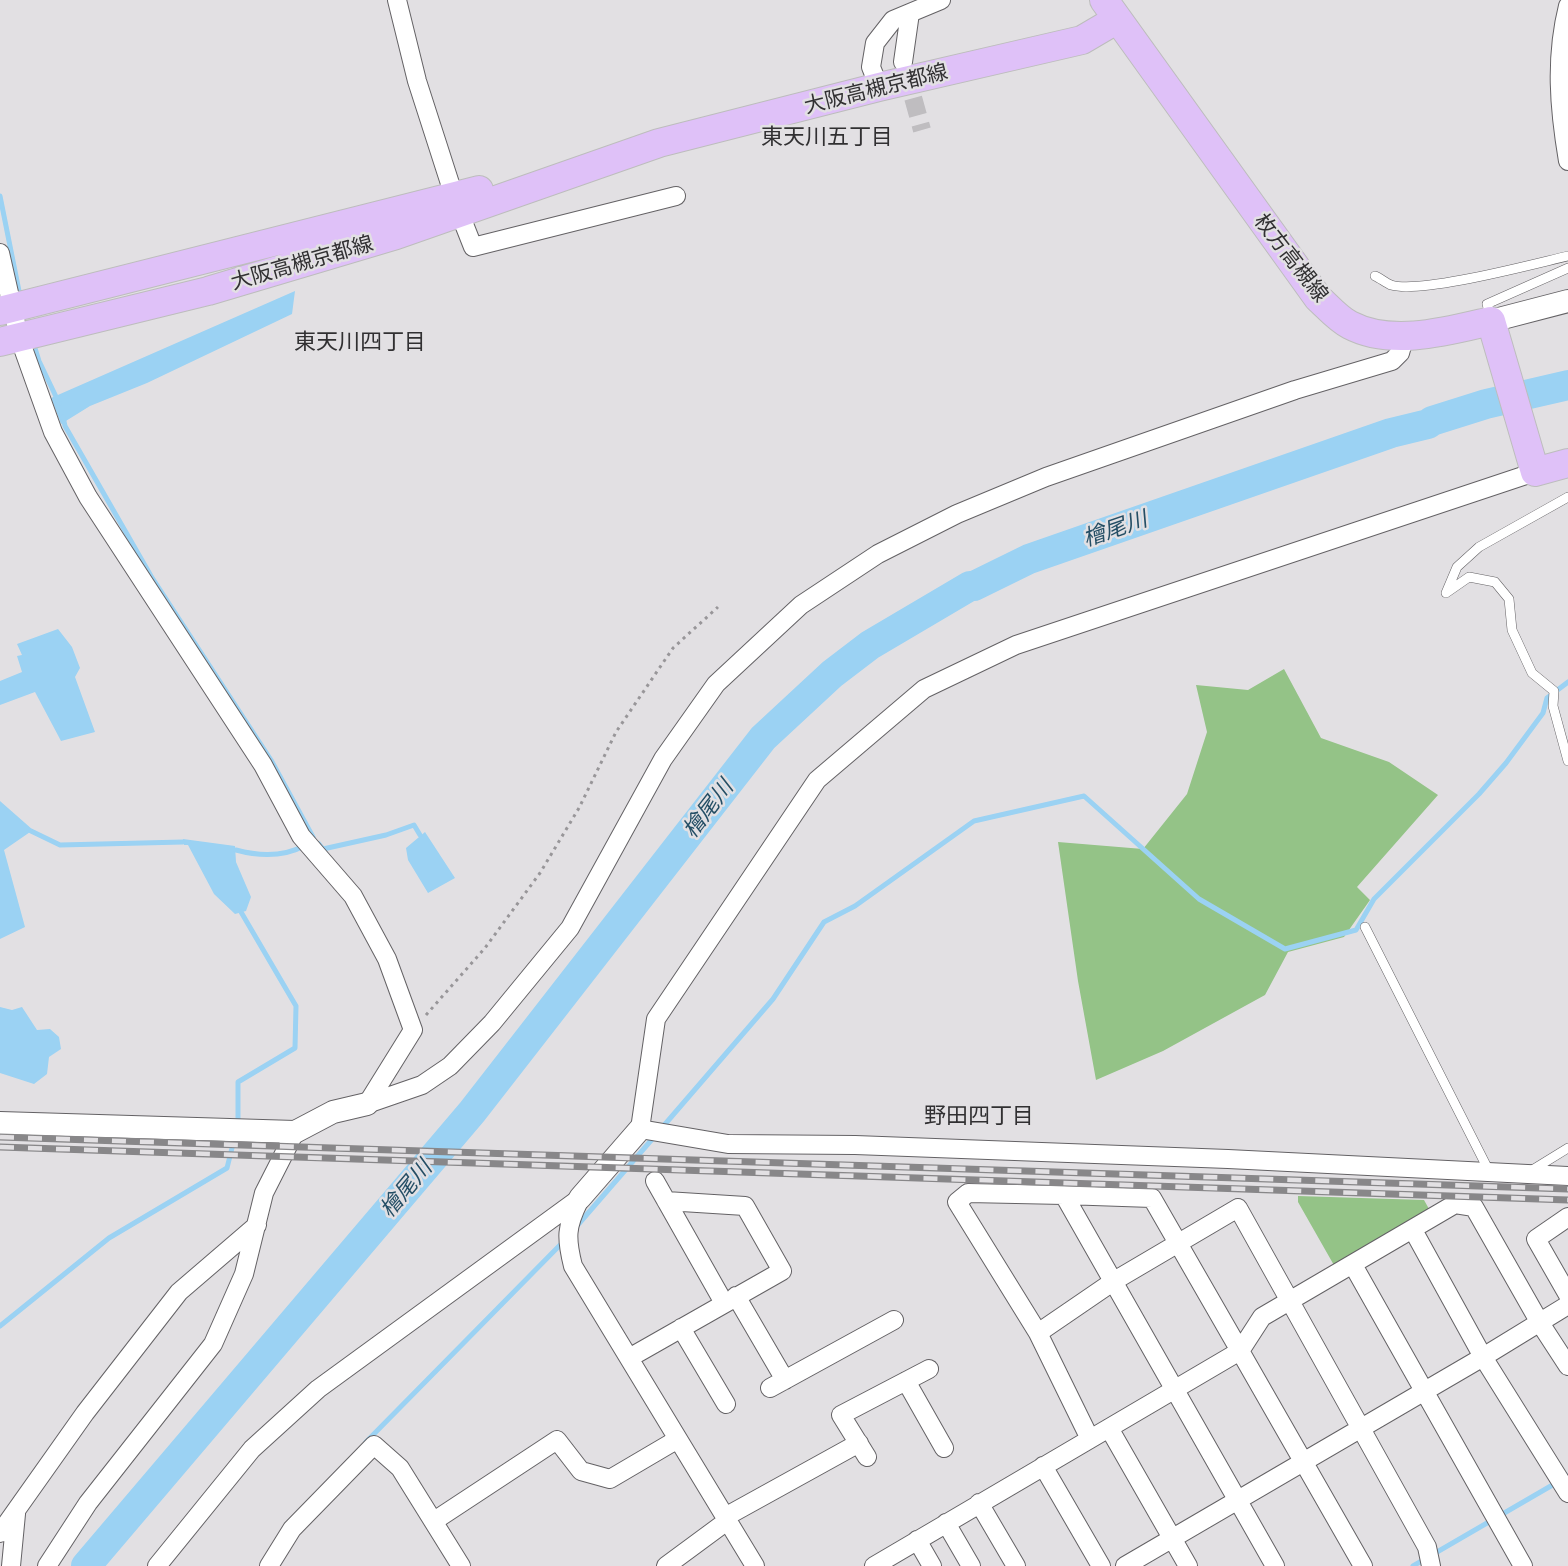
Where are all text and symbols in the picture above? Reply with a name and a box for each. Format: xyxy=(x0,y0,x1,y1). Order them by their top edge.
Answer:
street label: 大阪高槻京都線 xyxy=(802,59,950,119)
district label: 東天川五丁目 xyxy=(761,124,893,150)
street label: 枚方高槻線 xyxy=(1249,209,1333,307)
street label: 大阪高槻京都線 xyxy=(228,231,376,295)
district label: 東天川四丁目 xyxy=(294,329,426,355)
water label: 檜尾川 xyxy=(1080,506,1150,552)
water label: 檜尾川 xyxy=(677,775,739,843)
district label: 野田四丁目 xyxy=(924,1103,1034,1129)
water label: 檜尾川 xyxy=(375,1155,437,1223)

